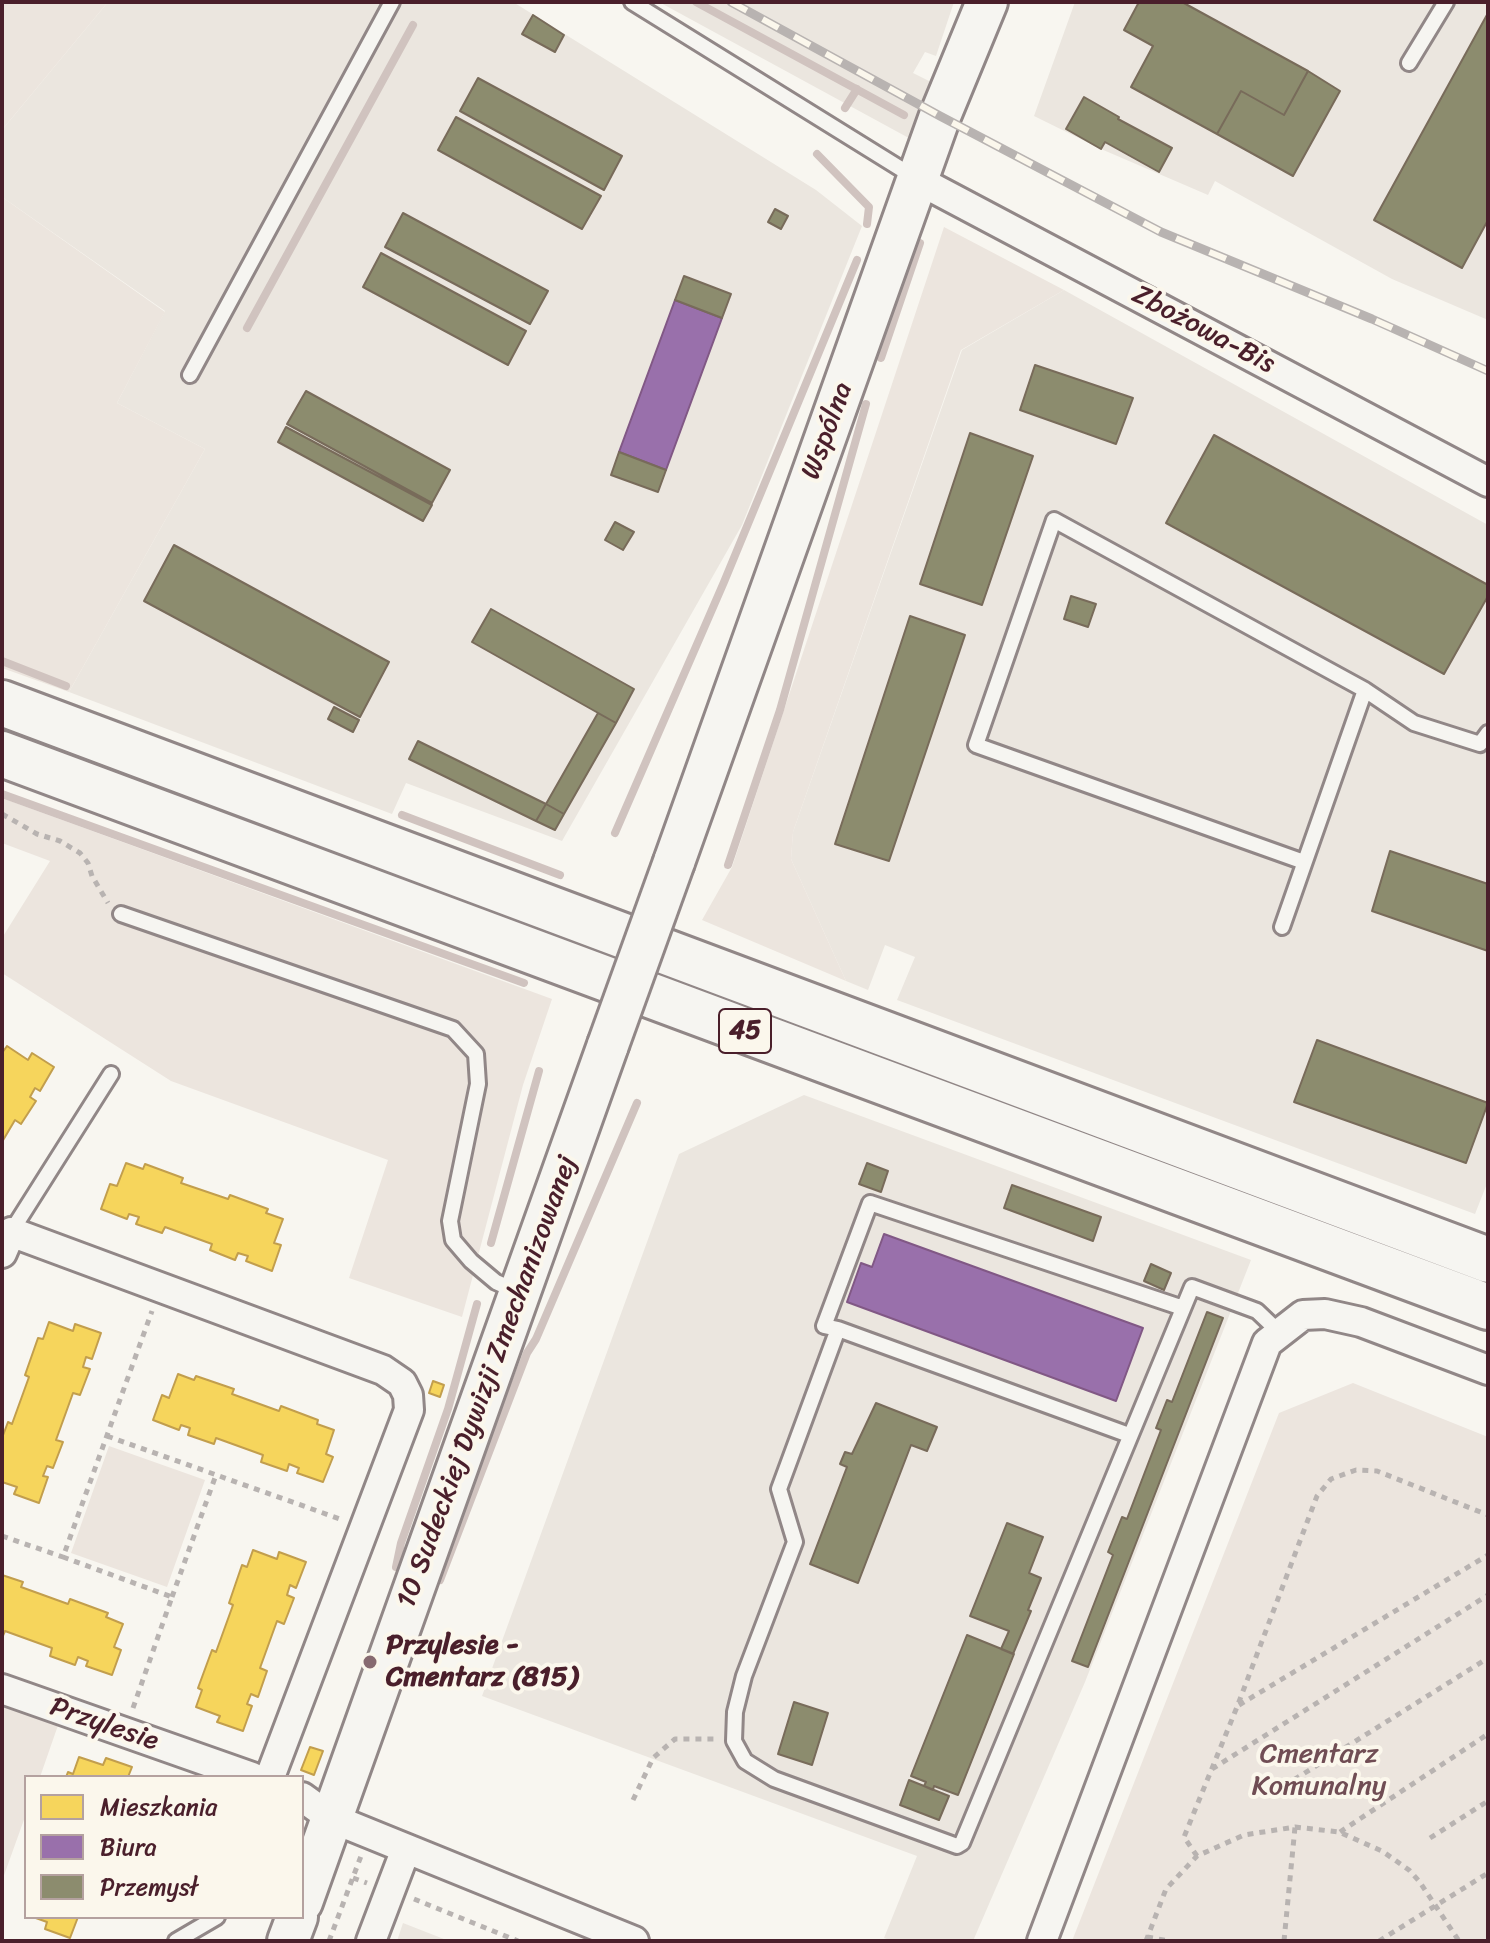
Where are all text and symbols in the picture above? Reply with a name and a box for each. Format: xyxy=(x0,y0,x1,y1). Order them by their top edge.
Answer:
street label: Zbożowa-Bis xyxy=(1126,278,1280,382)
street label: Wspólna xyxy=(795,378,861,484)
road number: 45 xyxy=(719,1009,771,1053)
street label: 10 Sudeckiej Dywizji Zmechanizowanej xyxy=(390,1151,586,1613)
place label: Przylesie - Cmentarz (815) xyxy=(386,1629,578,1695)
marker: Przylesie - Cmentarz (815) xyxy=(361,1653,379,1671)
street label: Przylesie xyxy=(45,1691,163,1759)
park label: Cmentarz Komunalny xyxy=(1252,1738,1386,1804)
legend xyxy=(24,1775,304,1919)
text: Mieszkania xyxy=(100,1786,217,1828)
text: Biura xyxy=(100,1826,157,1868)
text: Przemysł xyxy=(100,1866,198,1908)

